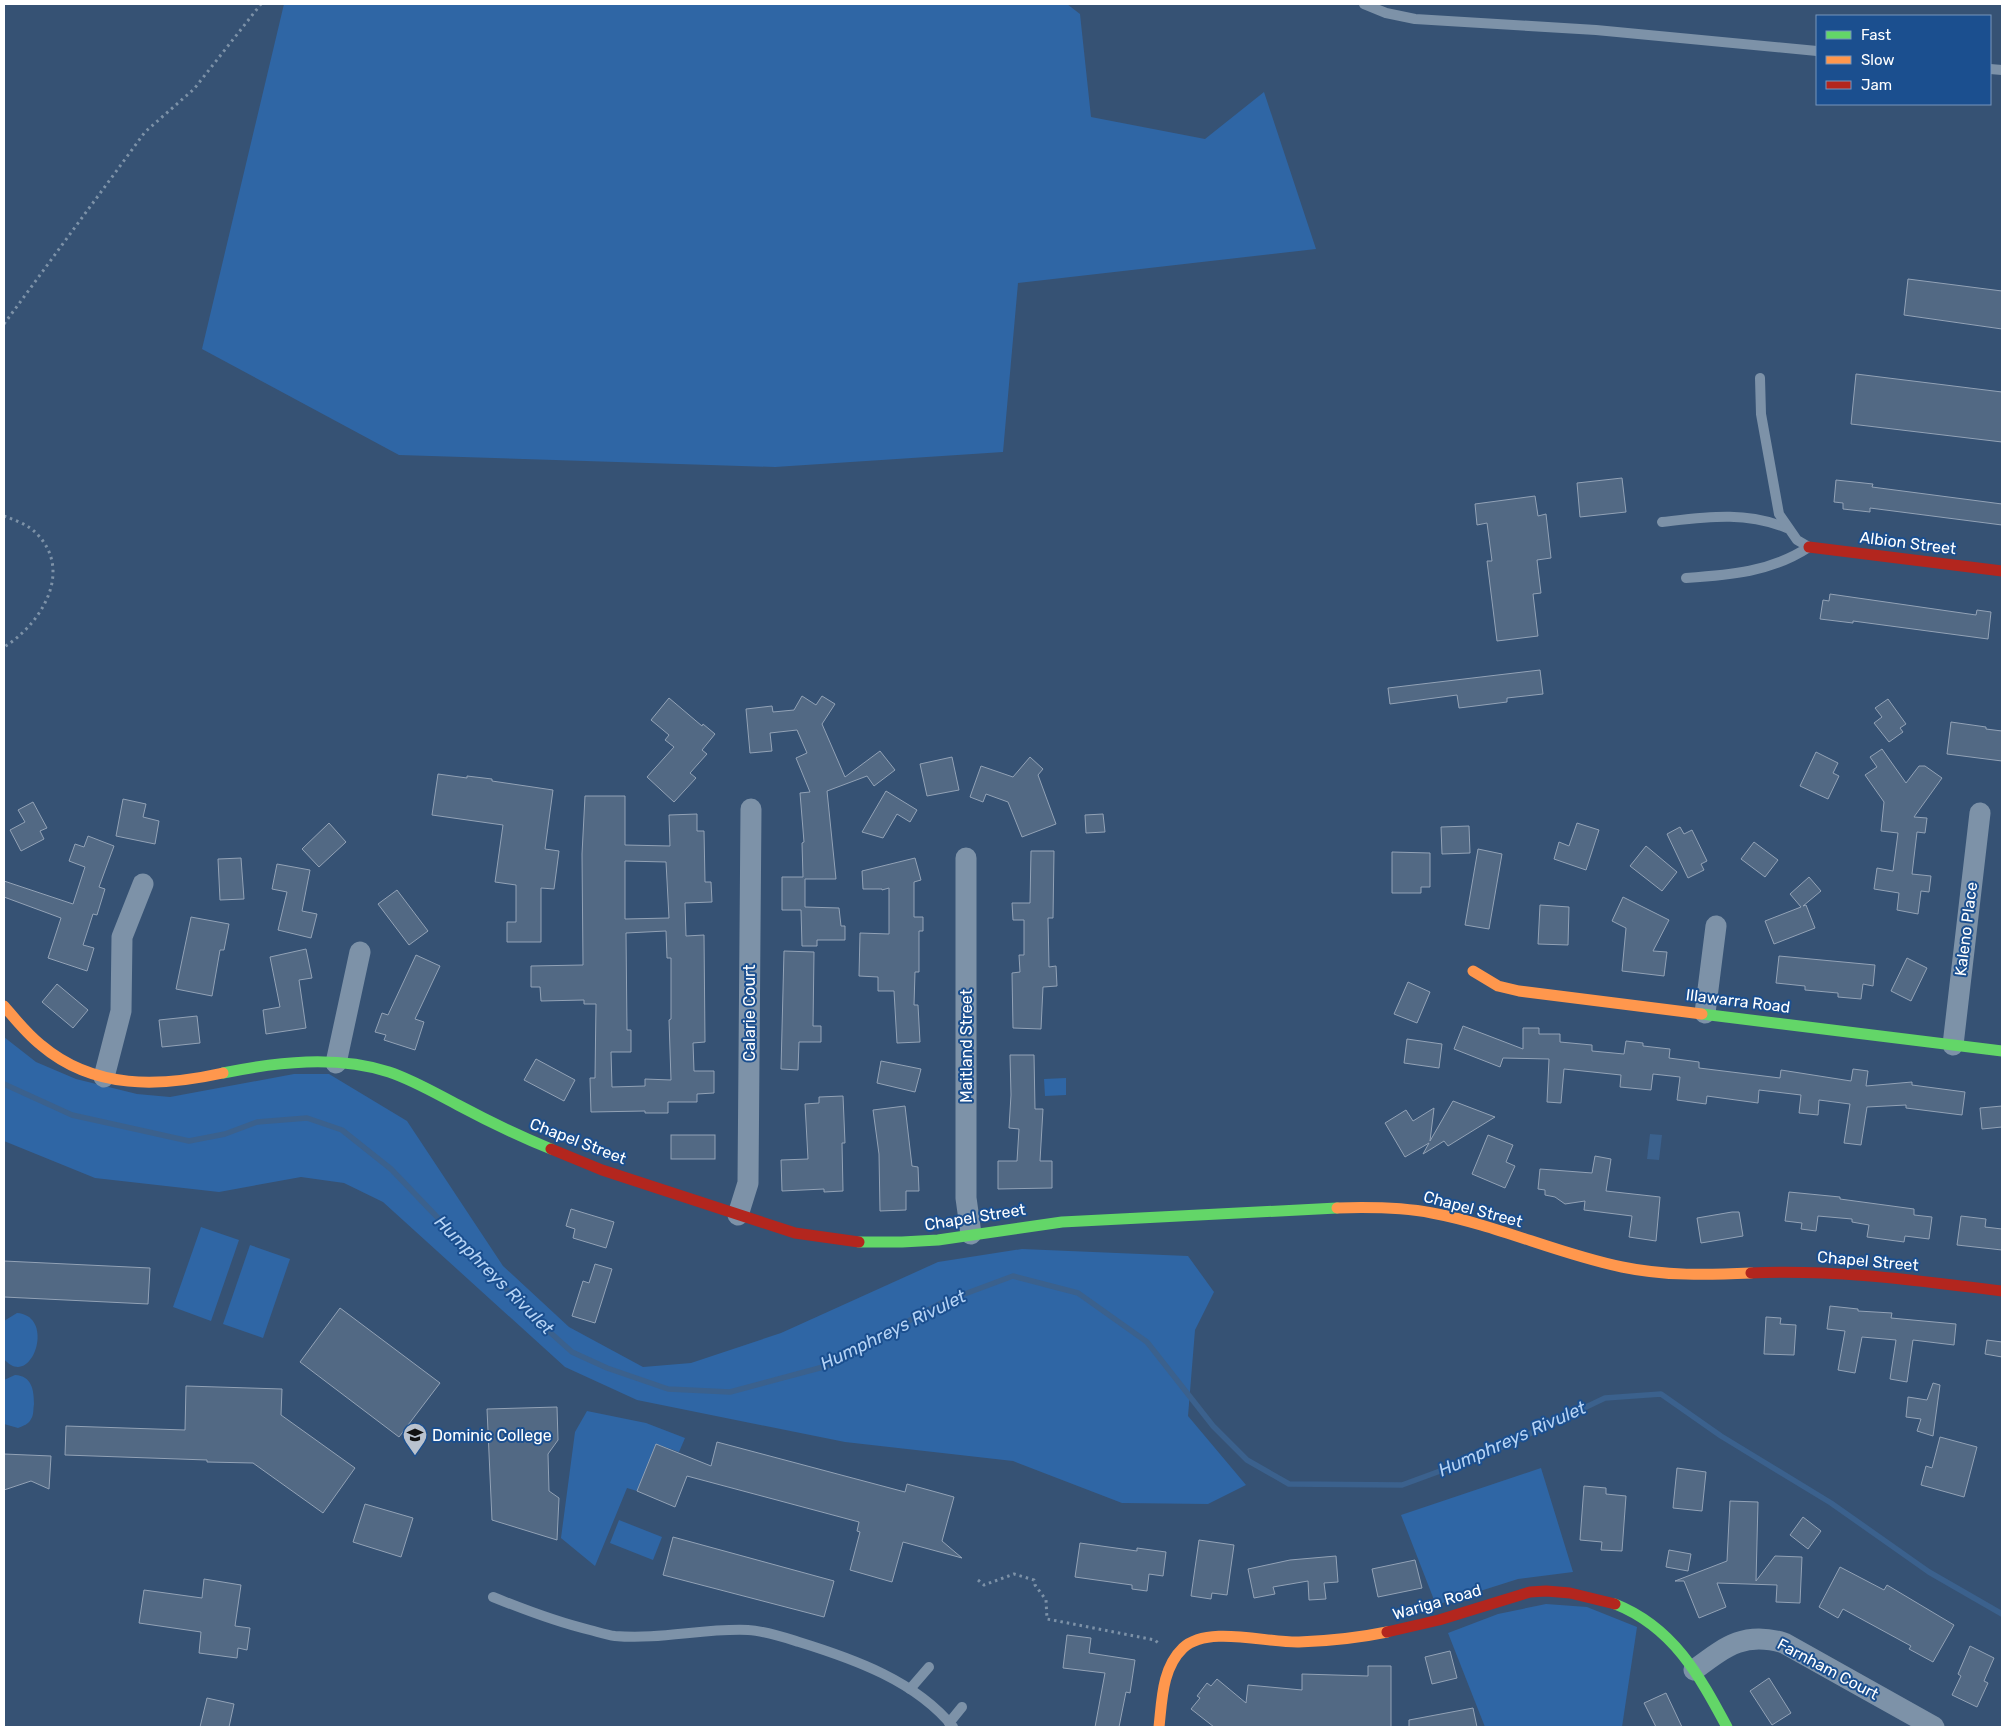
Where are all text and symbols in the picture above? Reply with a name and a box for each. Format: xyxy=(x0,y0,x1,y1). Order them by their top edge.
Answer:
legend xyxy=(1816,15,1991,105)
text: Fast xyxy=(1861,26,1891,44)
text: Slow xyxy=(1861,51,1894,69)
text: Jam xyxy=(1861,76,1892,94)
street label: Albion Street xyxy=(1859,528,1957,558)
street label: Kaleno Place xyxy=(1951,881,1981,977)
street label: Calarie Court xyxy=(740,965,759,1061)
street label: Illawarra Road xyxy=(1685,985,1791,1017)
street label: Maitland Street xyxy=(957,989,976,1103)
street label: Chapel Street xyxy=(527,1114,629,1168)
street label: Chapel Street xyxy=(1421,1187,1525,1231)
street label: Chapel Street xyxy=(923,1200,1027,1234)
water label: Humphreys Rivulet xyxy=(430,1211,559,1340)
street label: Chapel Street xyxy=(1816,1247,1920,1275)
water label: Humphreys Rivulet xyxy=(817,1285,970,1375)
water label: Humphreys Rivulet xyxy=(1435,1396,1590,1481)
school or university icon: Dominic College xyxy=(402,1422,428,1456)
place label: Dominic College xyxy=(432,1426,552,1445)
street label: Wariga Road xyxy=(1390,1580,1484,1624)
street label: Farnham Court xyxy=(1774,1634,1882,1704)

